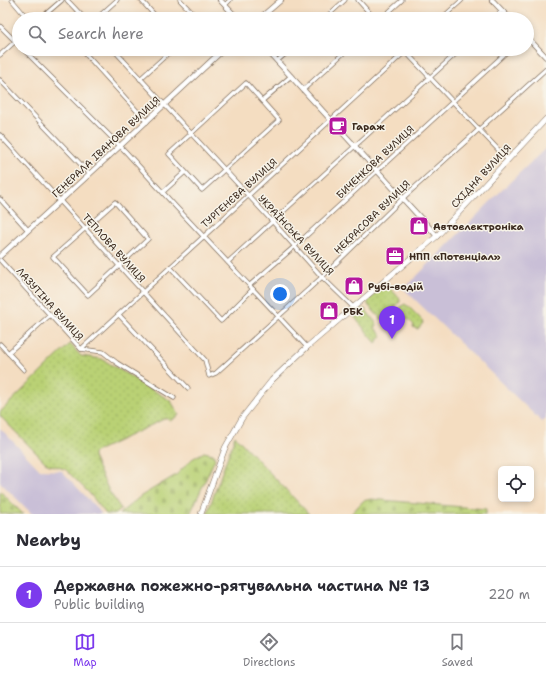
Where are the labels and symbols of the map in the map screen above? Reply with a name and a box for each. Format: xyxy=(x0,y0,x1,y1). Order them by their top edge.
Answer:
street label: ГЕНЕРАЛА ІВАНОВА ВУЛИЦЯ xyxy=(49,93,163,201)
cafe icon: Гараж xyxy=(327,115,349,137)
place label: Гараж xyxy=(352,120,385,133)
street label: БИЧЕНКОВА ВУЛИЦЯ xyxy=(333,123,417,201)
street label: СХІДНА ВУЛИЦЯ xyxy=(448,141,514,211)
street label: ТУРГЕНЄВА ВУЛИЦЯ xyxy=(198,155,280,231)
street label: НЕКРАСОВА ВУЛИЦЯ xyxy=(331,177,413,257)
street label: УКРАЇНСЬКА ВУЛИЦЯ xyxy=(255,192,337,278)
street label: ТЕПЛОВА ВУЛИЦЯ xyxy=(80,211,148,285)
shop icon: Автоелектроніка xyxy=(408,215,430,237)
place label: Автоелектроніка xyxy=(433,220,524,233)
office icon: НПП «Потенціал» xyxy=(384,245,406,267)
place label: НПП «Потенціал» xyxy=(409,250,501,263)
street label: ЛАЗУТІНА ВУЛИЦЯ xyxy=(14,265,86,343)
shop icon: Рубі-водій xyxy=(343,275,365,297)
place label: Рубі-водій xyxy=(368,280,423,293)
your location xyxy=(270,284,290,304)
shop icon: РБК xyxy=(318,300,340,322)
place label: РБК xyxy=(343,305,363,318)
pin: 1 xyxy=(379,306,405,339)

